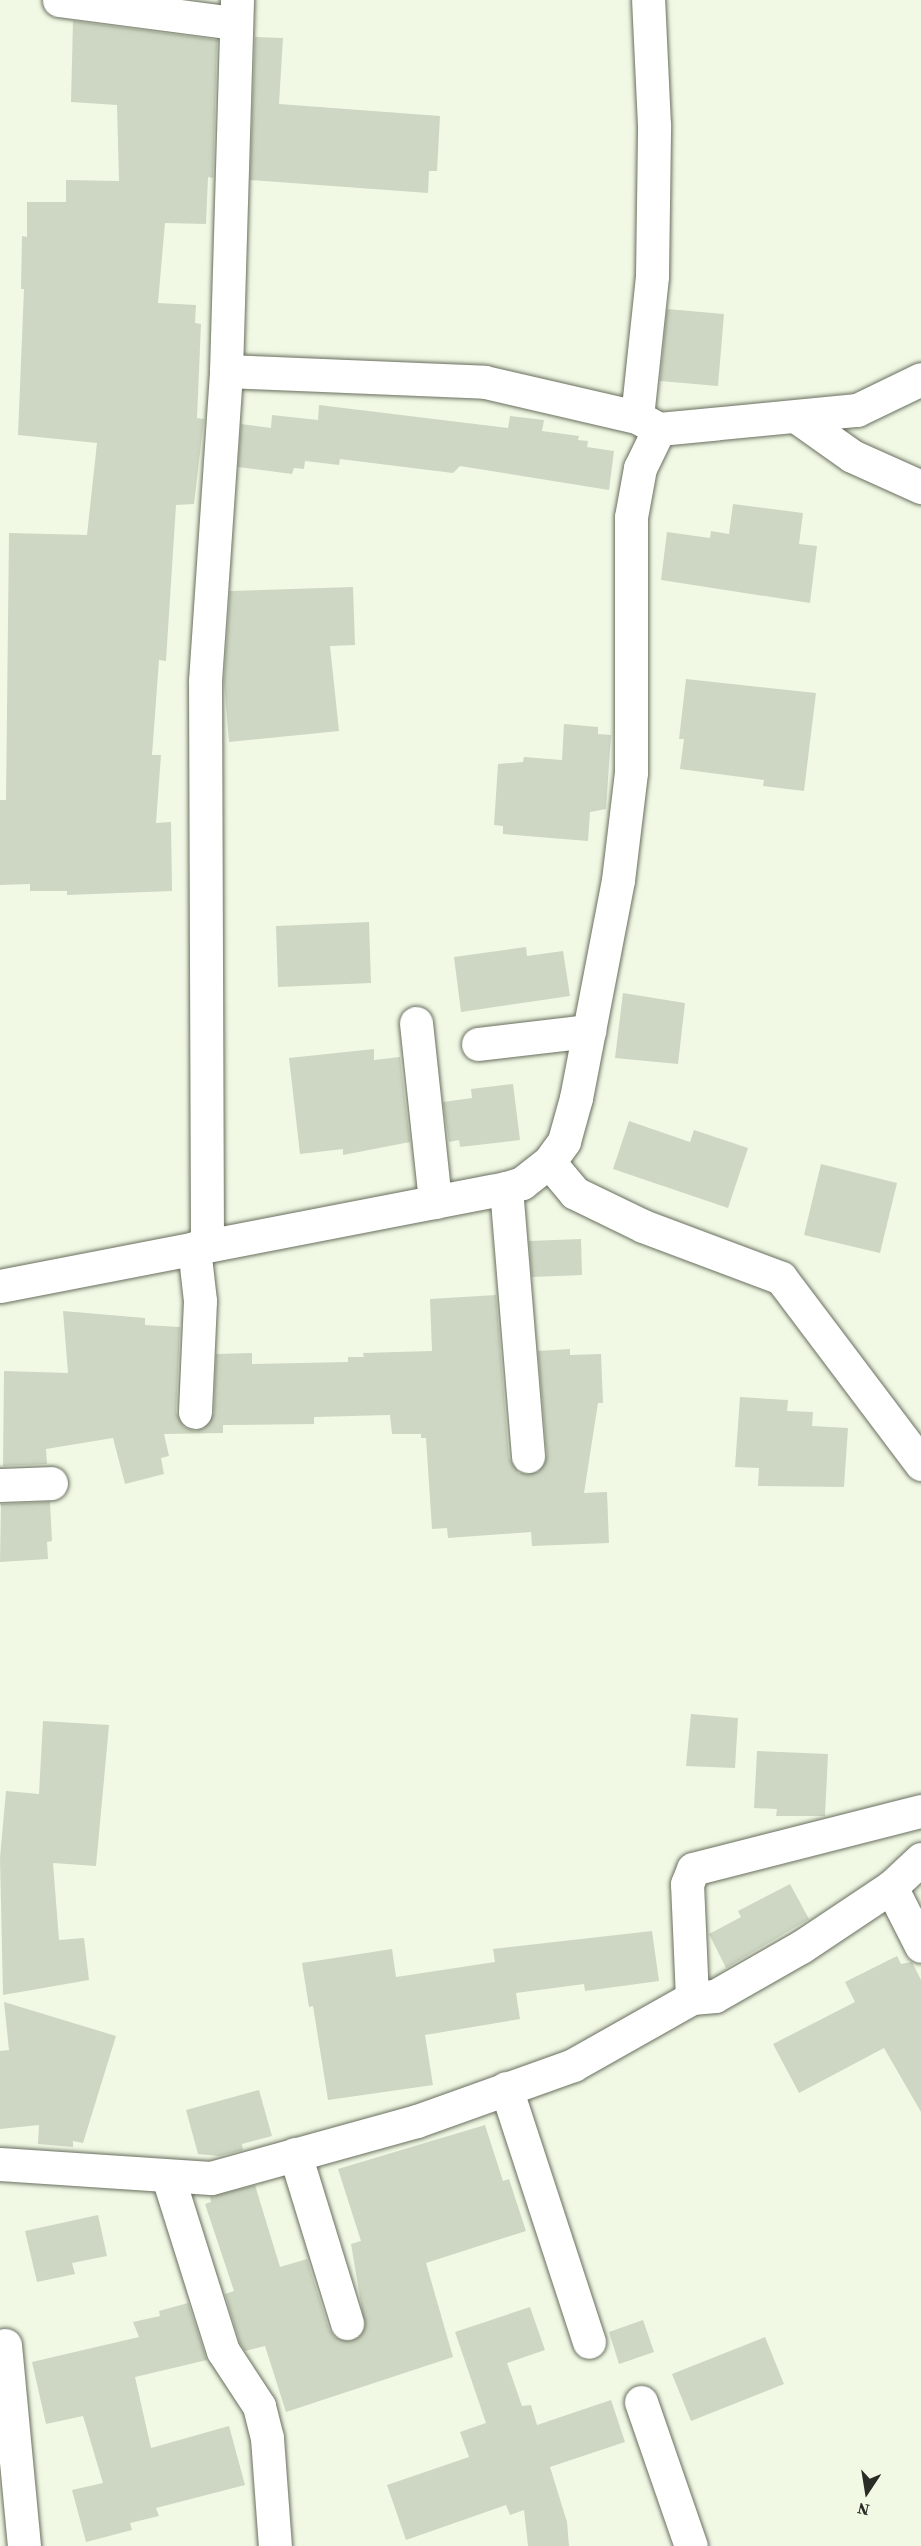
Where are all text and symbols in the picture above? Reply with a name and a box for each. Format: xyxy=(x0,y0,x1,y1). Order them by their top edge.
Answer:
north arrow xyxy=(837,2462,897,2522)
text: N xyxy=(855,2498,871,2522)

